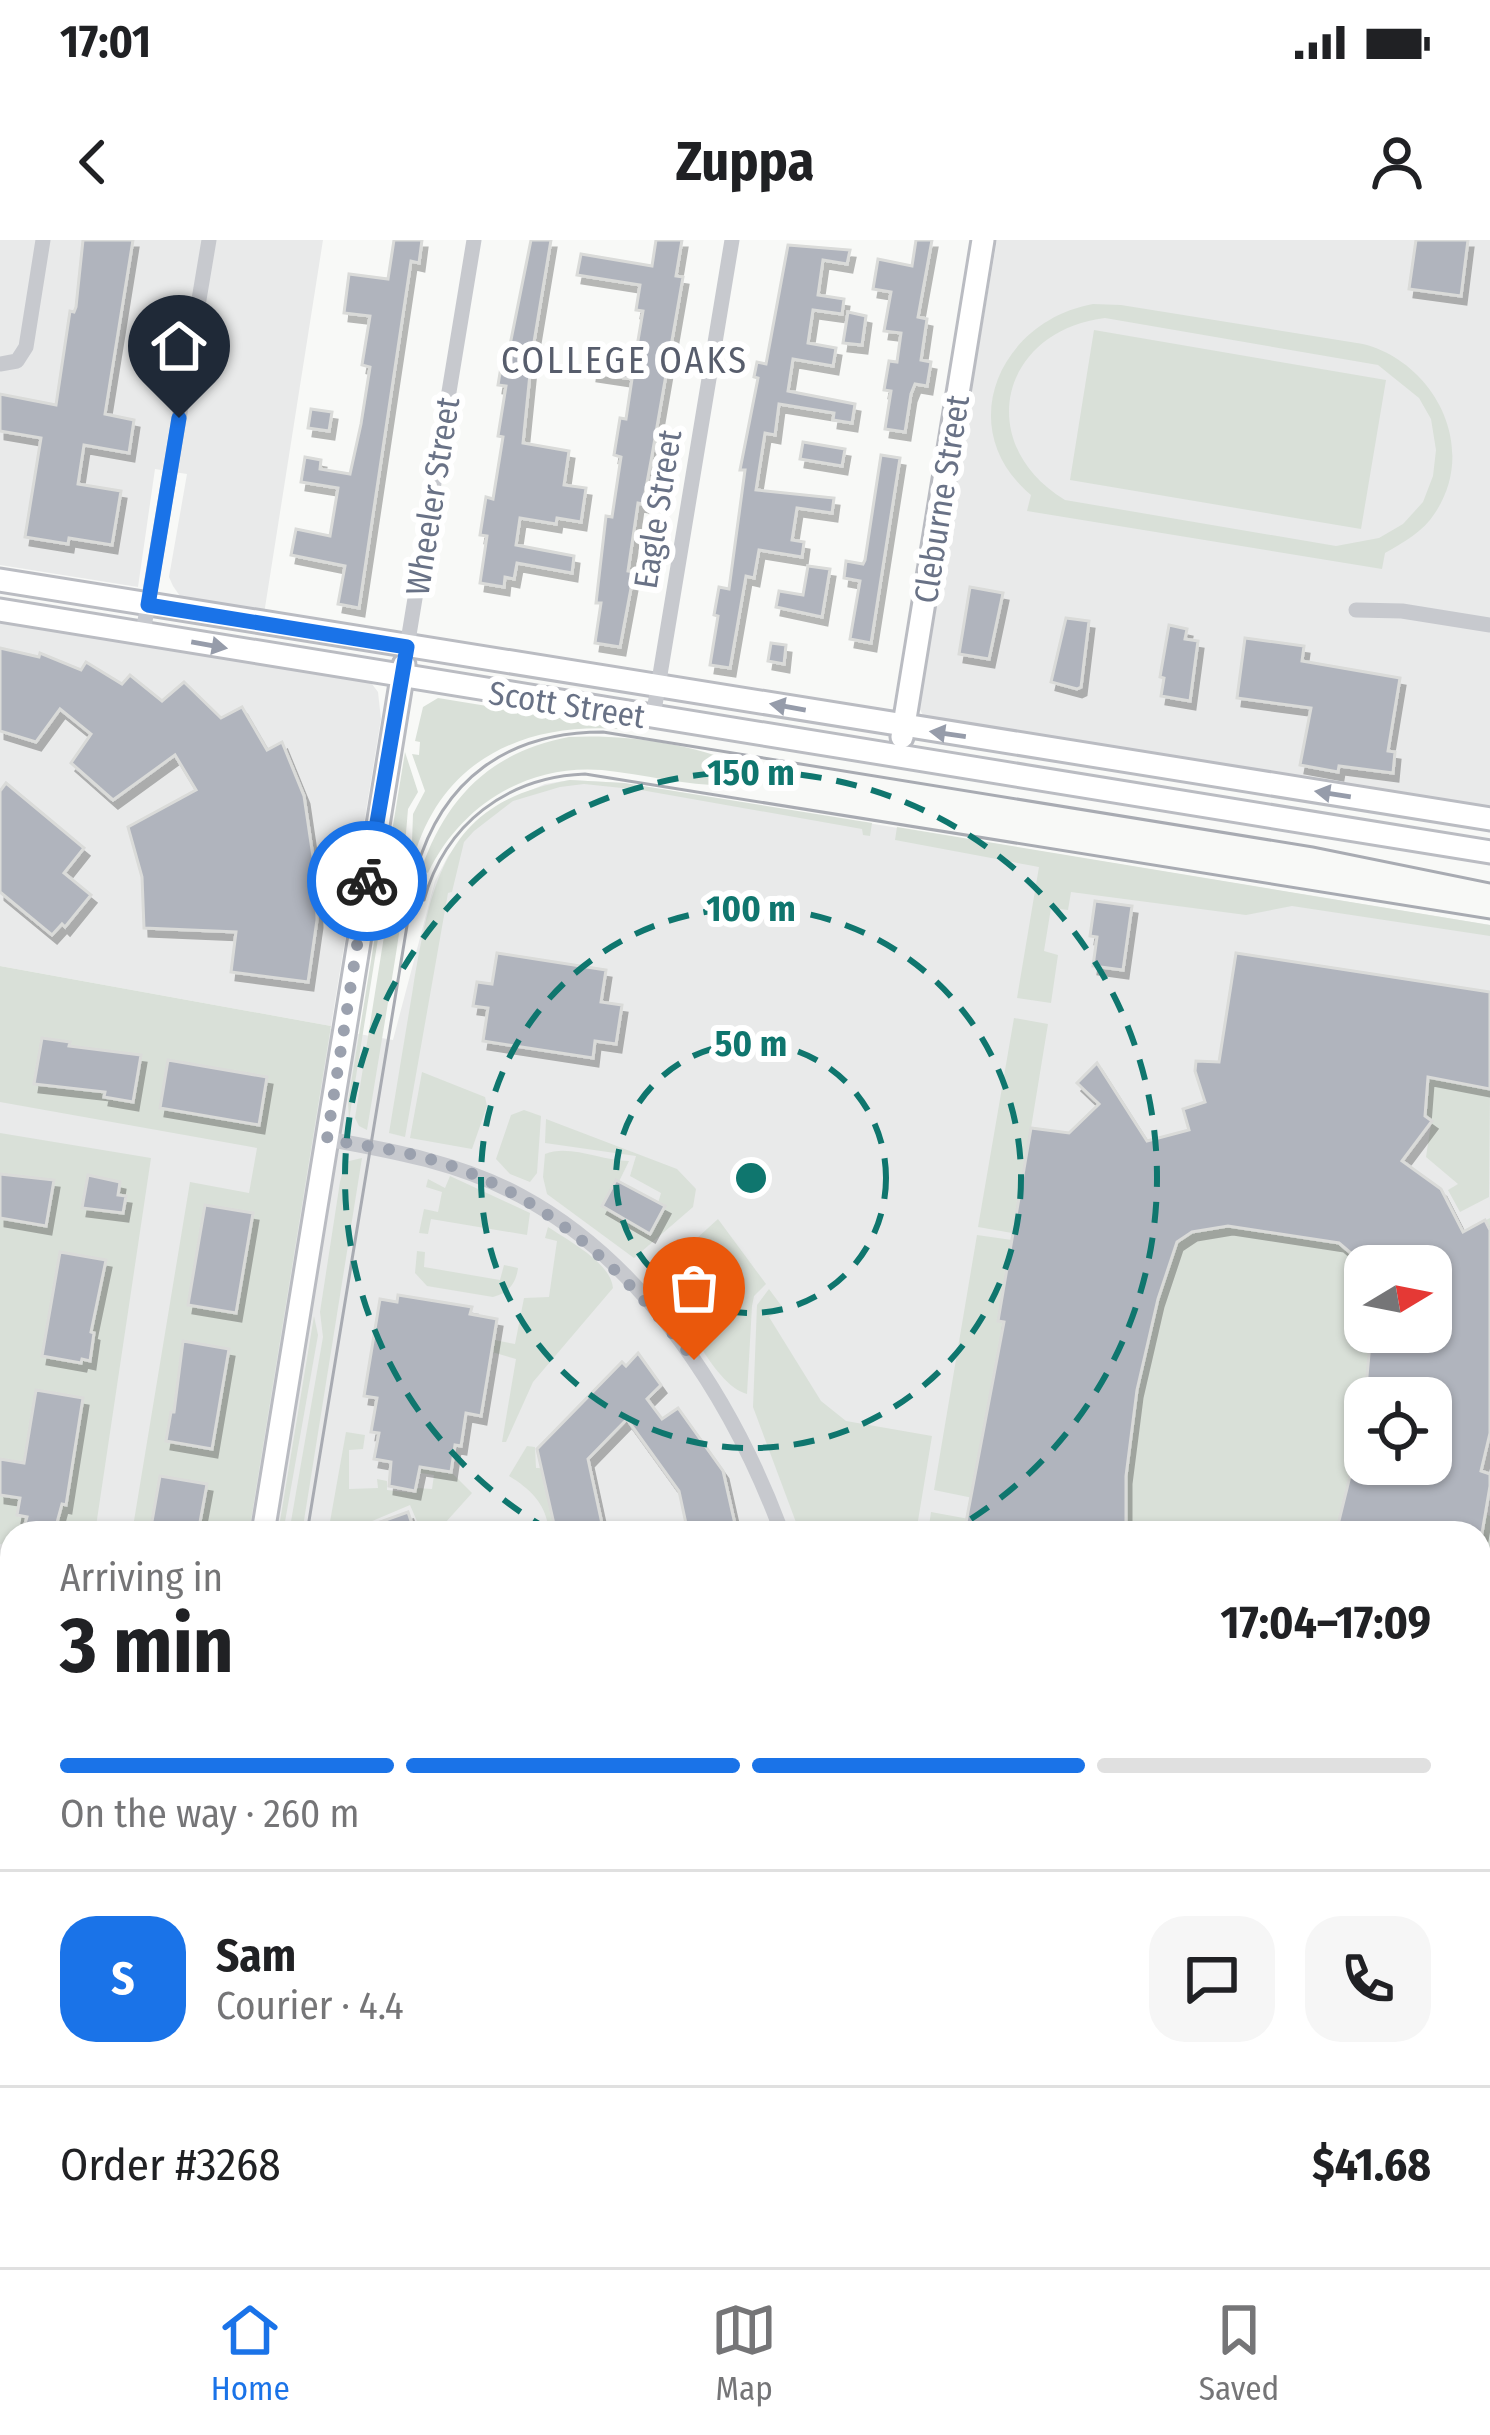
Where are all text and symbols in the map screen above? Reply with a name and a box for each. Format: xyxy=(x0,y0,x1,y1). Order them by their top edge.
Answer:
text: 17:01 xyxy=(60,15,151,69)
icon: back xyxy=(60,129,126,195)
icon: person xyxy=(1364,129,1430,195)
text: Zuppa xyxy=(676,130,814,194)
pin xyxy=(128,295,230,418)
icon: home xyxy=(146,313,212,379)
district label: COLLEGE OAKS xyxy=(501,339,749,383)
street label: Cleburne Street xyxy=(906,392,978,606)
street label: Wheeler Street xyxy=(398,394,468,598)
street label: Eagle Street xyxy=(626,427,690,591)
one-way arrow xyxy=(191,636,229,655)
street label: Scott Street xyxy=(486,673,648,737)
one-way arrow xyxy=(769,697,807,716)
one-way arrow xyxy=(928,724,966,743)
text: 150 m xyxy=(707,751,795,795)
one-way arrow xyxy=(1314,784,1351,803)
courier xyxy=(307,821,427,941)
icon: bike xyxy=(334,848,400,914)
text: 100 m xyxy=(706,887,796,931)
text: 50 m xyxy=(715,1022,787,1066)
centre of rings xyxy=(730,1157,772,1199)
pin xyxy=(643,1237,745,1360)
north arrow xyxy=(1344,1245,1452,1353)
map controls xyxy=(1344,1245,1452,1485)
icon: bag xyxy=(661,1255,727,1321)
button: locate xyxy=(1344,1377,1452,1485)
text: Arriving in xyxy=(60,1555,223,1601)
text: 17:04–17:09 xyxy=(1221,1596,1431,1650)
text: 3 min xyxy=(60,1599,234,1693)
text: On the way · 260 m xyxy=(60,1791,360,1837)
button: chat xyxy=(1149,1916,1275,2042)
button: phone xyxy=(1305,1916,1431,2042)
text: Sam xyxy=(216,1929,296,1983)
text: S xyxy=(111,1952,135,2006)
text: Courier · 4.4 xyxy=(216,1983,404,2029)
text: Order #3268 xyxy=(60,2138,281,2192)
text: $41.68 xyxy=(1312,2138,1431,2192)
tab: Home xyxy=(211,2297,290,2409)
tab: Map xyxy=(711,2297,777,2409)
tab: Saved xyxy=(1199,2297,1279,2409)

